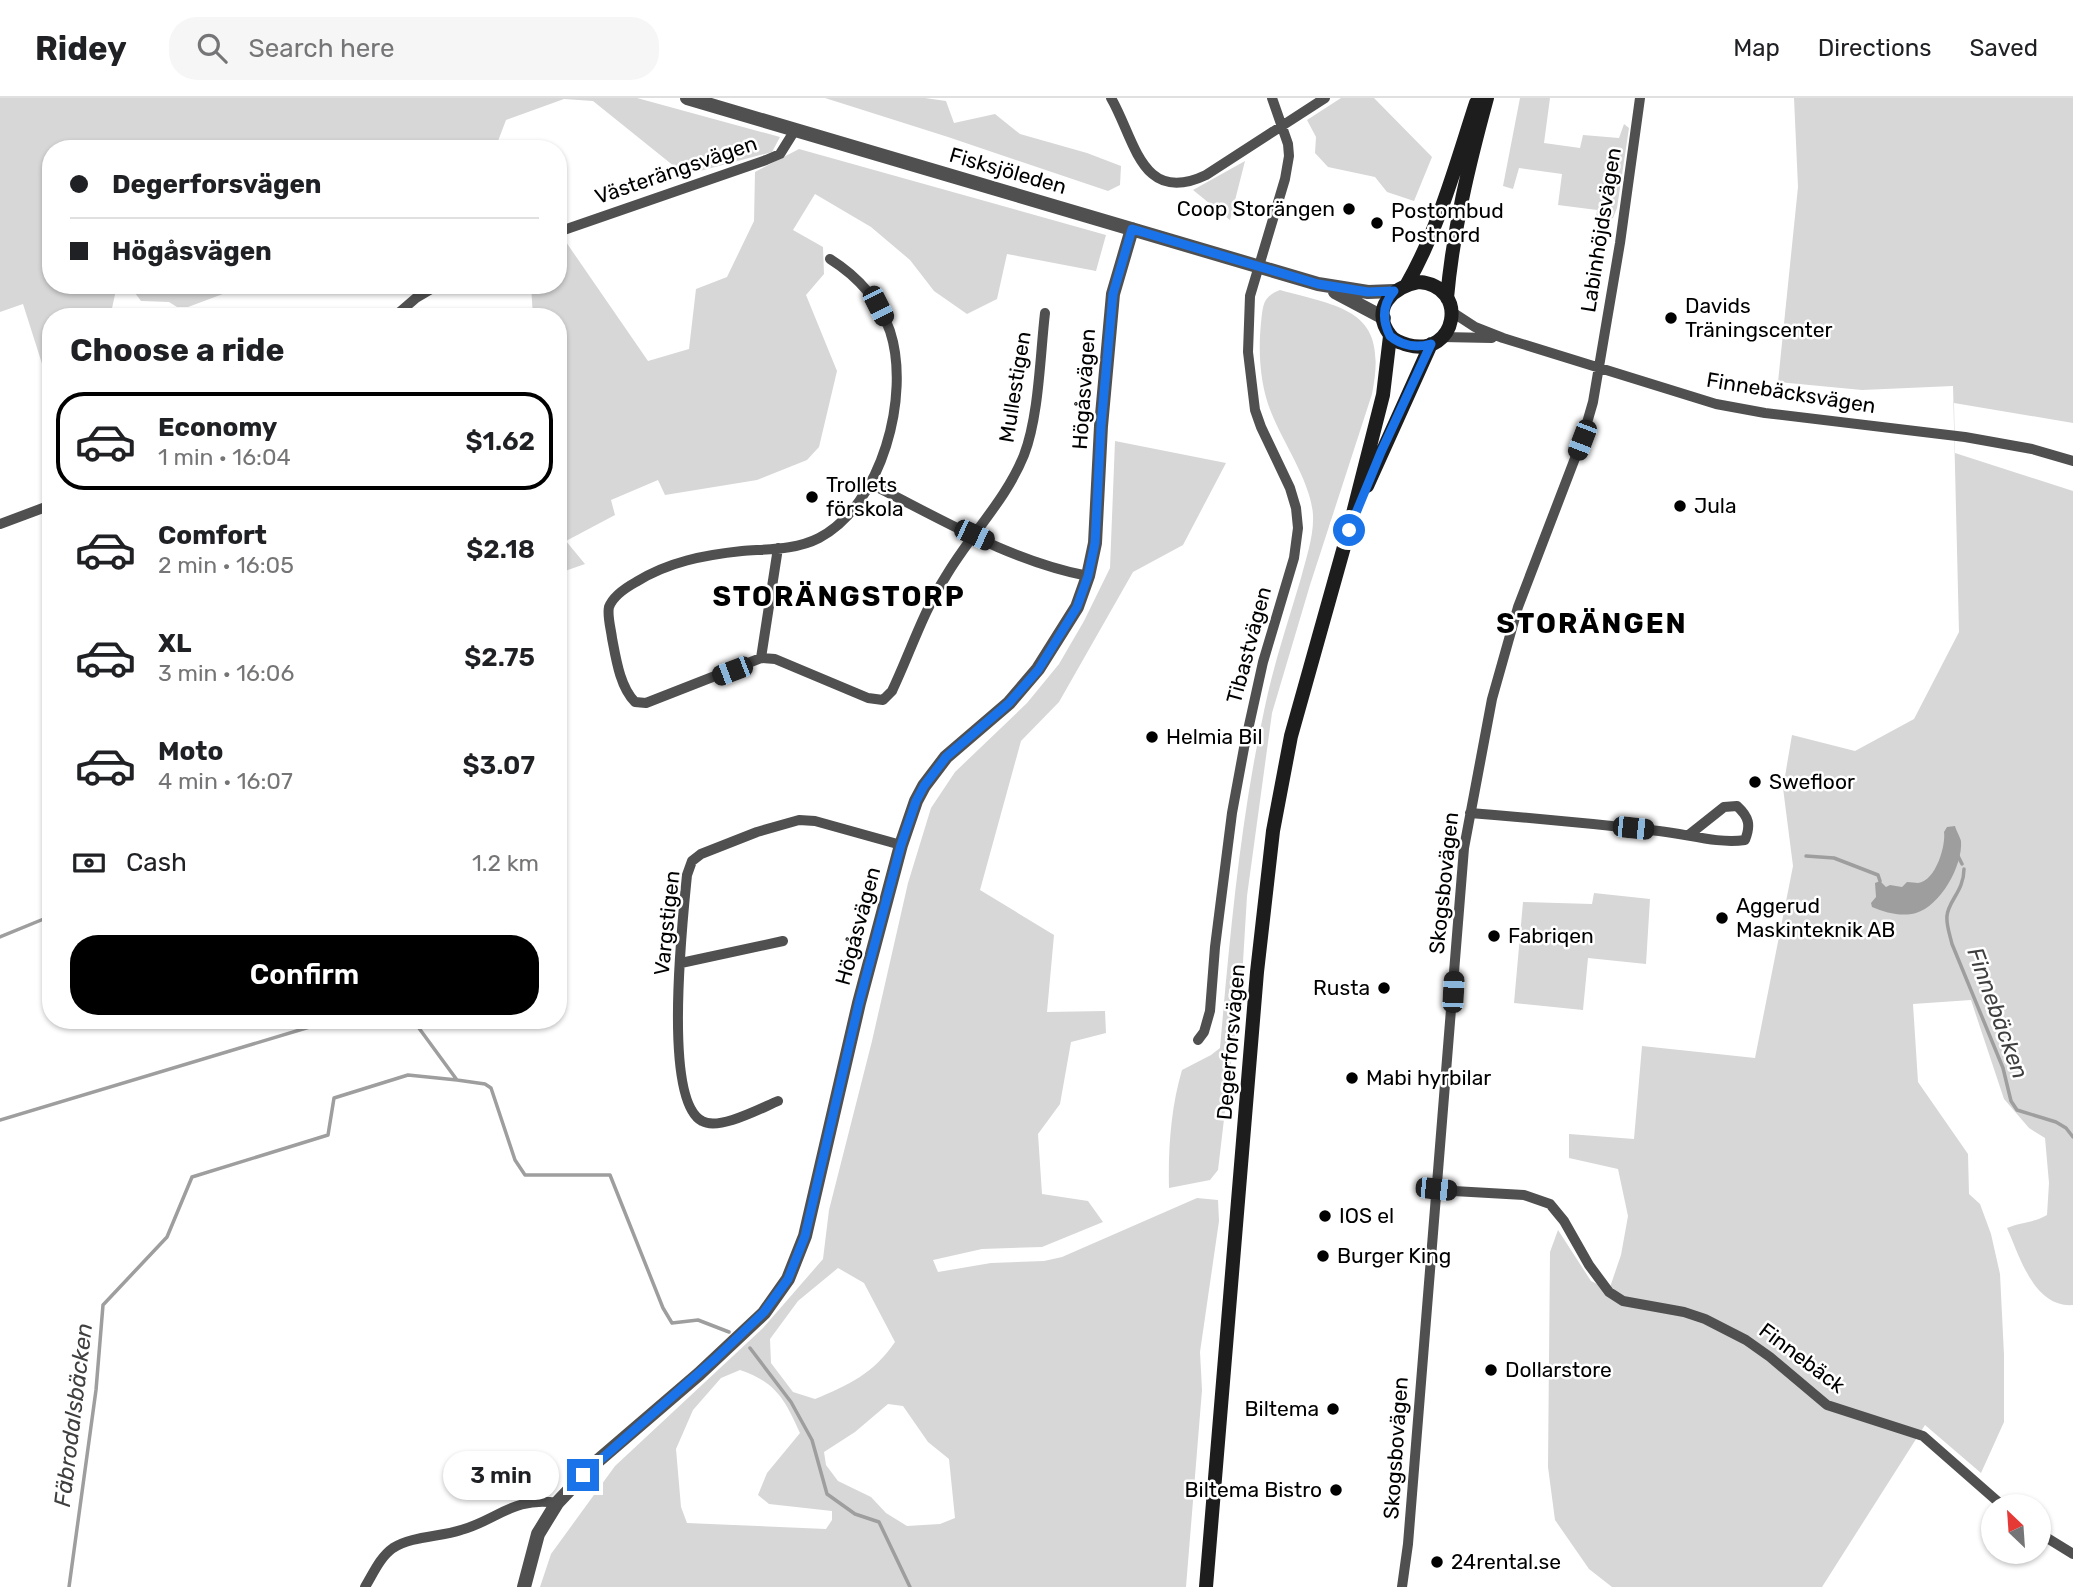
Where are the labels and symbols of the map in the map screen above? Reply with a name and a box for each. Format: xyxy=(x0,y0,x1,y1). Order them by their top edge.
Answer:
street label: Västerängsvägen xyxy=(592,130,760,209)
street label: Fisksjöleden xyxy=(947,142,1070,199)
street label: Labinhöjdsvägen xyxy=(1575,146,1626,314)
place label: Coop Storängen xyxy=(1177,196,1335,221)
place label: Postombud Postnord xyxy=(1391,198,1504,247)
marker: Coop Storängen xyxy=(1341,201,1357,217)
marker: Postombud Postnord xyxy=(1369,215,1385,231)
car xyxy=(860,283,897,329)
place label: Davids Träningscenter xyxy=(1685,293,1833,342)
marker: Davids Träningscenter xyxy=(1663,310,1679,326)
street label: Högåsvägen xyxy=(1067,328,1100,450)
street label: Mullestigen xyxy=(993,330,1036,444)
street label: Finnebäcksvägen xyxy=(1705,367,1878,418)
car xyxy=(1565,417,1600,463)
place label: Trollets förskola xyxy=(826,472,904,521)
marker: Trollets förskola xyxy=(804,489,820,505)
place label: Jula xyxy=(1694,493,1737,518)
marker: Jula xyxy=(1672,498,1688,514)
route start xyxy=(1333,514,1365,546)
car xyxy=(951,517,998,553)
district label: STORÄNGSTORP xyxy=(712,580,966,613)
street label: Tibastvägen xyxy=(1221,584,1276,706)
district label: STORÄNGEN xyxy=(1496,607,1688,640)
car xyxy=(709,654,756,688)
place label: Helmia Bil xyxy=(1166,724,1263,749)
marker: Helmia Bil xyxy=(1144,729,1160,745)
place label: Swefloor xyxy=(1769,769,1855,794)
marker: Swefloor xyxy=(1747,774,1763,790)
street label: Skogsbovägen xyxy=(1424,811,1463,955)
car xyxy=(1612,815,1655,841)
street label: Högåsvägen xyxy=(830,864,885,988)
street label: Vargstigen xyxy=(649,869,684,977)
place label: Aggerud Maskinteknik AB xyxy=(1736,893,1895,942)
marker: Aggerud Maskinteknik AB xyxy=(1714,910,1730,926)
place label: Fabriqen xyxy=(1508,923,1594,948)
marker: Fabriqen xyxy=(1486,928,1502,944)
water label: Finnebäcken xyxy=(1961,944,2035,1082)
street label: Degerforsvägen xyxy=(1211,963,1250,1121)
car xyxy=(1442,970,1465,1014)
place label: Rusta xyxy=(1313,975,1370,1000)
marker: Rusta xyxy=(1376,980,1392,996)
place label: Mabi hyrbilar xyxy=(1366,1065,1491,1090)
marker: Mabi hyrbilar xyxy=(1344,1070,1360,1086)
car xyxy=(1415,1176,1458,1202)
place label: IOS el xyxy=(1339,1203,1394,1228)
marker: IOS el xyxy=(1317,1208,1333,1224)
place label: Burger King xyxy=(1337,1243,1451,1268)
marker: Burger King xyxy=(1315,1248,1331,1264)
street label: Finnebäck xyxy=(1754,1317,1850,1398)
water label: Fäbrodalsbäcken xyxy=(48,1322,98,1508)
place label: Dollarstore xyxy=(1505,1357,1612,1382)
marker: Dollarstore xyxy=(1483,1362,1499,1378)
street label: Skogsbovägen xyxy=(1378,1376,1413,1520)
place label: Biltema xyxy=(1245,1396,1319,1421)
marker: Biltema xyxy=(1325,1401,1341,1417)
callout: 3 min xyxy=(443,1450,558,1500)
route end xyxy=(567,1459,599,1491)
place label: Biltema Bistro xyxy=(1185,1477,1322,1502)
marker: Biltema Bistro xyxy=(1328,1482,1344,1498)
north arrow xyxy=(1981,1494,2051,1564)
place label: 24rental.se xyxy=(1451,1549,1561,1574)
marker: 24rental.se xyxy=(1429,1554,1445,1570)

